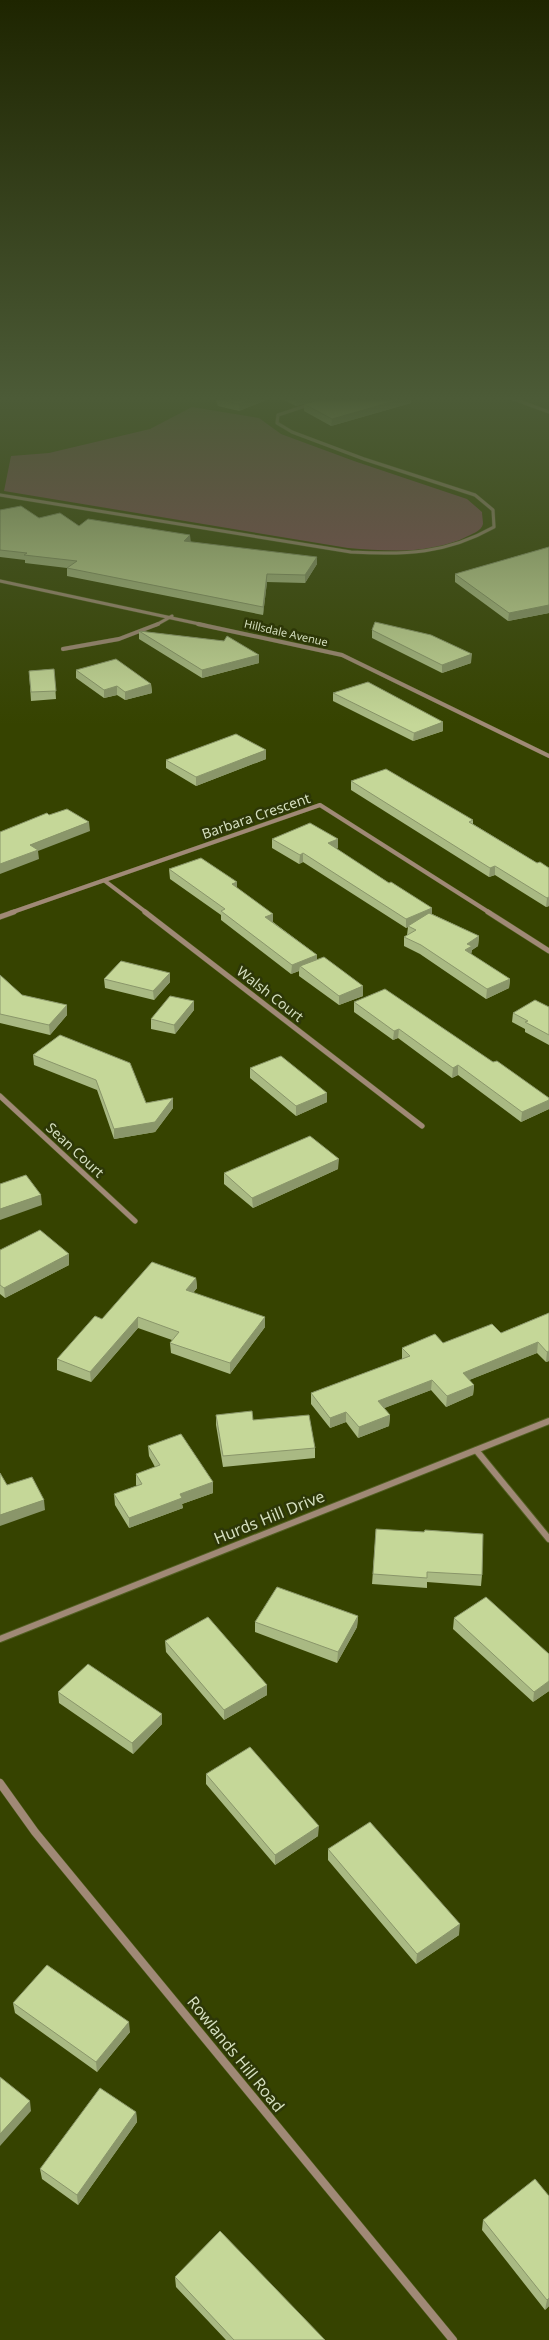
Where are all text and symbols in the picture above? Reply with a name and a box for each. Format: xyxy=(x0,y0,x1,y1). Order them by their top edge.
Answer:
street label: Hillsdale Avenue xyxy=(243,616,329,649)
street label: Barbara Crescent xyxy=(199,788,313,843)
street label: Walsh Court xyxy=(233,961,308,1026)
street label: Sean Court xyxy=(42,1118,108,1181)
street label: Hurds Hill Drive xyxy=(210,1485,328,1549)
street label: Rowlands Hill Road xyxy=(182,1991,290,2117)

